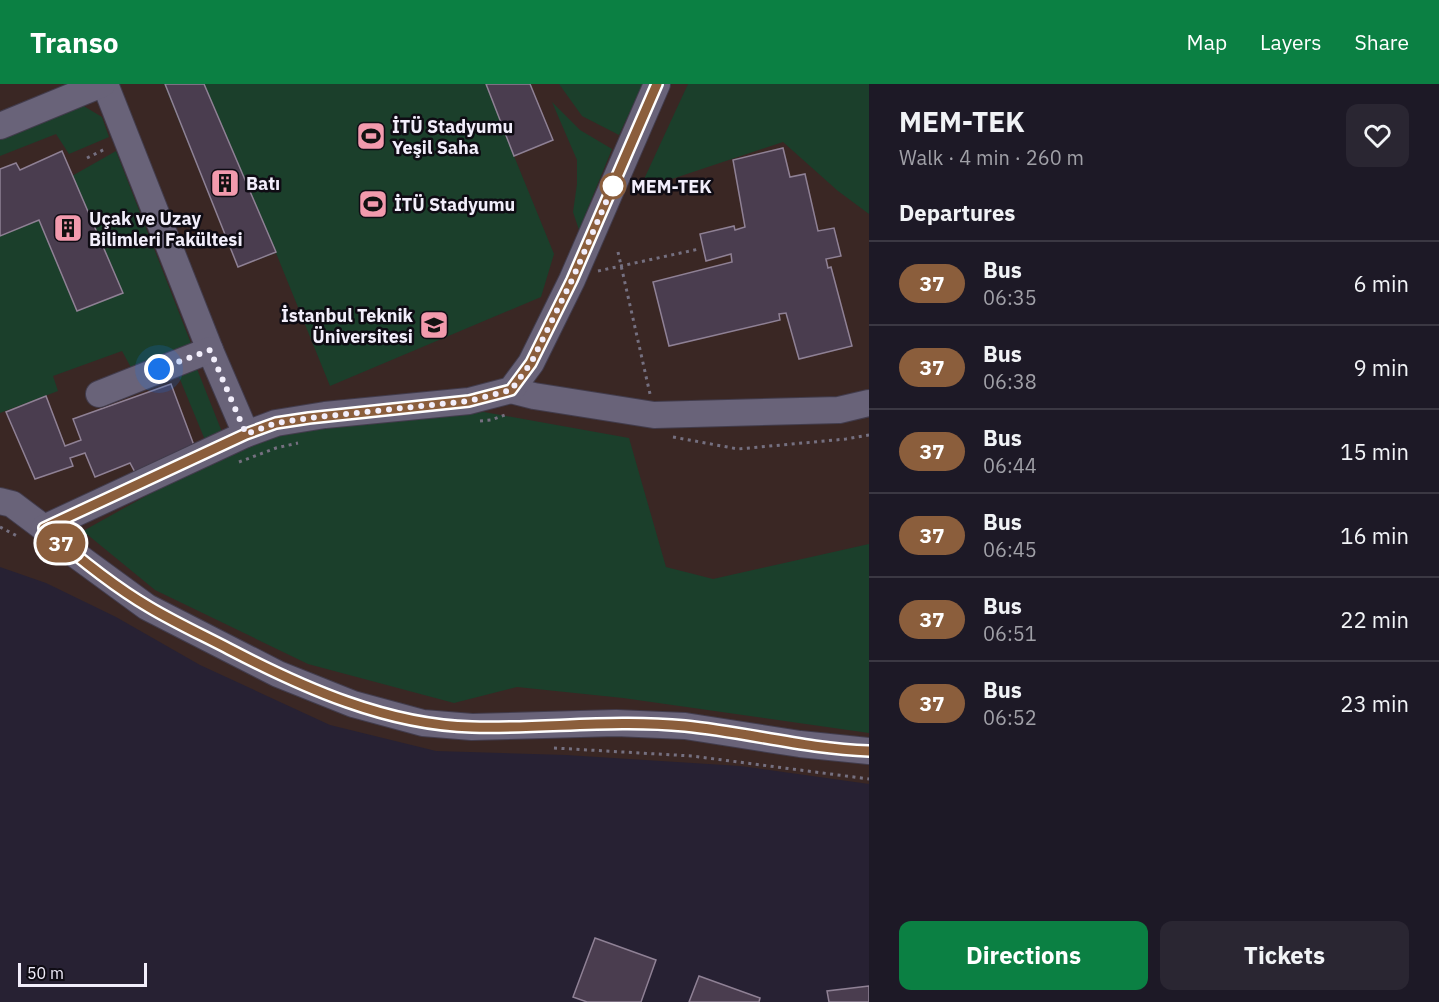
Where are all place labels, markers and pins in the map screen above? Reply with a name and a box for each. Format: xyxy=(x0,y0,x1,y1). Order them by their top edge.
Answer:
place label: İTÜ Stadyumu Yeşil Saha xyxy=(392,115,513,159)
sports icon: İTÜ Stadyumu Yeşil Saha xyxy=(355,120,387,152)
building icon: Batı xyxy=(209,167,241,199)
place label: Batı xyxy=(246,172,280,195)
marker: MEM-TEK xyxy=(600,173,626,199)
place label: MEM-TEK xyxy=(631,175,712,198)
sports icon: İTÜ Stadyumu xyxy=(357,188,389,220)
place label: İTÜ Stadyumu xyxy=(394,193,515,216)
place label: Uçak ve Uzay Bilimleri Fakültesi xyxy=(89,207,243,251)
building icon: Uçak ve Uzay Bilimleri Fakültesi xyxy=(52,212,84,244)
place label: İstanbul Teknik Üniversitesi xyxy=(281,304,414,348)
school or university icon: İstanbul Teknik Üniversitesi xyxy=(418,309,450,341)

